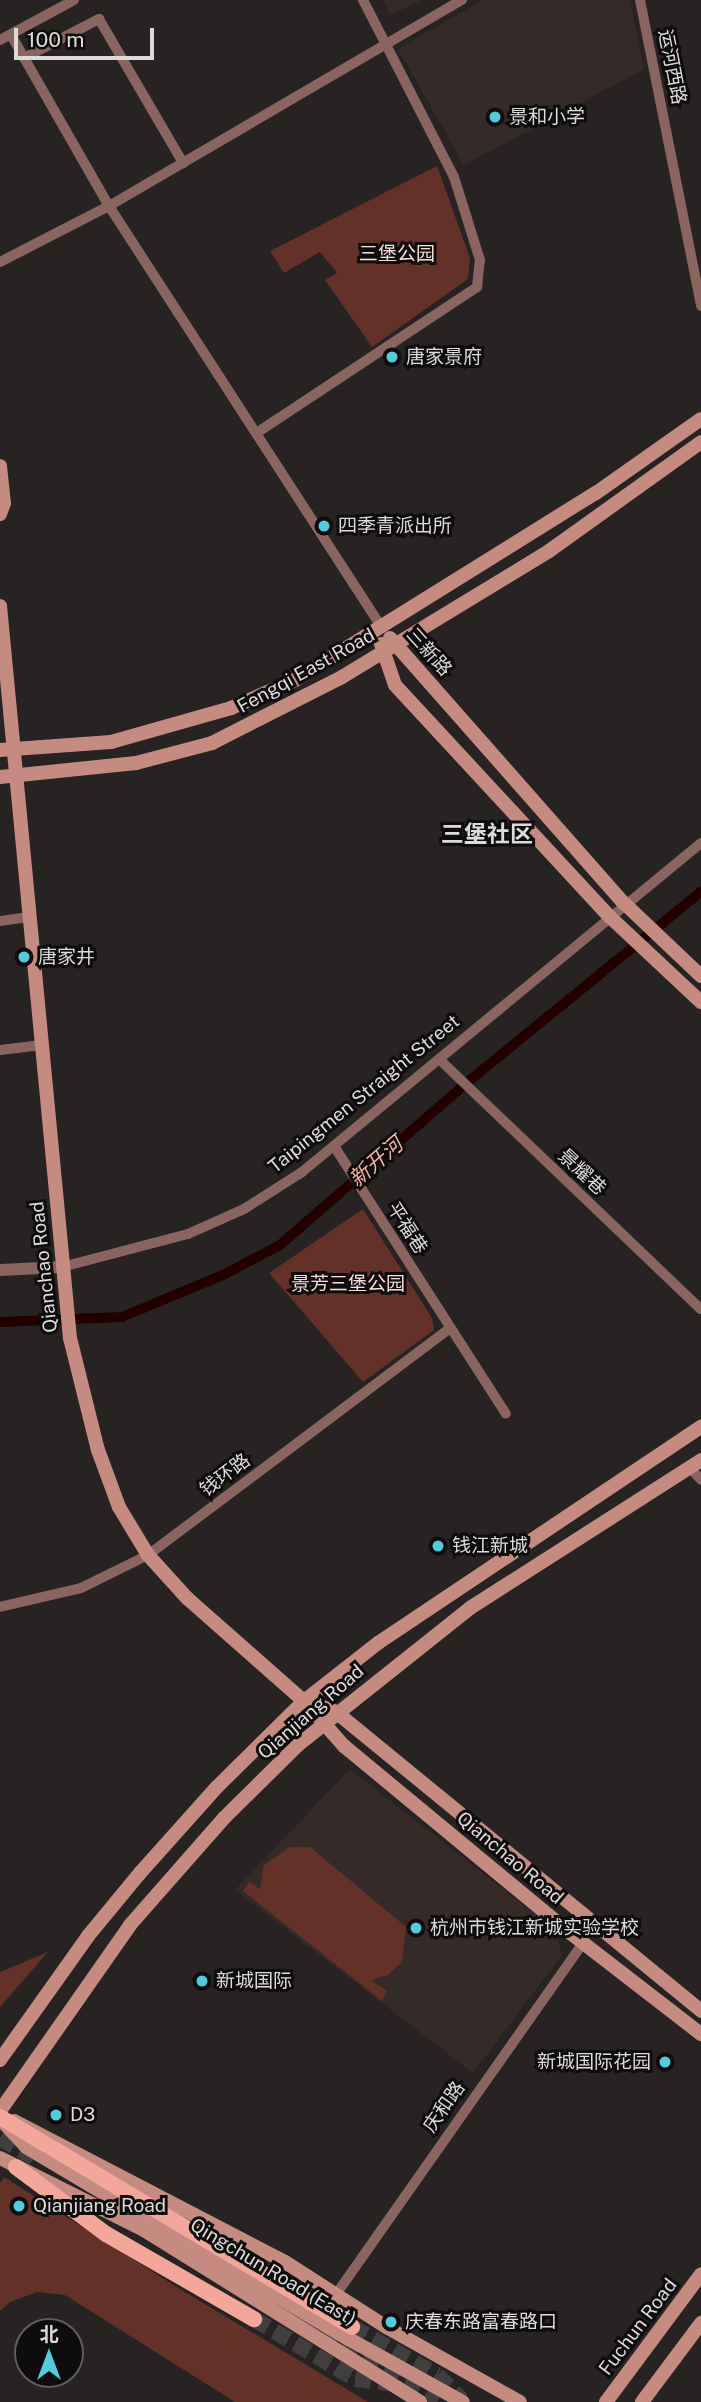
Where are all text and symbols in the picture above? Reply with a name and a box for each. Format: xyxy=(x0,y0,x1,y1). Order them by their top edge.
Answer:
scale bar xyxy=(18,14,158,58)
text: 100 m xyxy=(27,27,84,52)
street label: 运河西路 xyxy=(654,28,690,106)
place label: 景和小学 xyxy=(509,106,585,128)
marker: 景和小学 xyxy=(487,109,503,125)
park label: 三堡公园 xyxy=(359,243,435,265)
place label: 唐家景府 xyxy=(406,346,482,368)
marker: 唐家景府 xyxy=(384,349,400,365)
place label: 四季青派出所 xyxy=(338,515,452,537)
marker: 四季青派出所 xyxy=(316,518,332,534)
street label: 三新路 xyxy=(401,623,457,681)
street label: Fengqi East Road xyxy=(233,624,379,718)
district label: 三堡社区 xyxy=(441,820,533,848)
place label: 唐家井 xyxy=(38,946,95,968)
marker: 唐家井 xyxy=(16,949,32,965)
street label: Taipingmen Straight Street xyxy=(264,1010,464,1178)
water label: 新开河 xyxy=(344,1132,408,1192)
street label: 景耀巷 xyxy=(553,1144,611,1200)
street label: 平福巷 xyxy=(382,1198,432,1258)
street label: Qianchao Road xyxy=(26,1200,62,1334)
park label: 景芳三堡公园 xyxy=(291,1273,405,1295)
street label: 钱环路 xyxy=(195,1449,255,1501)
place label: 钱江新城 xyxy=(452,1535,528,1557)
marker: 钱江新城 xyxy=(430,1538,446,1554)
street label: Qianjiang Road xyxy=(253,1660,369,1764)
street label: Qianchao Road xyxy=(452,1807,568,1909)
place label: 杭州市钱江新城实验学校 xyxy=(430,1917,639,1939)
marker: 杭州市钱江新城实验学校 xyxy=(408,1920,424,1936)
place label: 新城国际 xyxy=(216,1970,292,1992)
marker: 新城国际 xyxy=(194,1973,210,1989)
place label: 新城国际花园 xyxy=(537,2051,651,2073)
marker: 新城国际花园 xyxy=(657,2054,673,2070)
street label: 庆和路 xyxy=(418,2077,470,2137)
place label: D3 xyxy=(70,2104,95,2126)
marker: D3 xyxy=(48,2107,64,2123)
place label: Qianjiang Road xyxy=(33,2195,166,2217)
marker: Qianjiang Road xyxy=(11,2198,27,2214)
street label: Qingchun Road (East) xyxy=(186,2213,360,2331)
street label: Fuchun Road xyxy=(594,2274,682,2380)
place label: 庆春东路富春路口 xyxy=(405,2311,557,2333)
marker: 庆春东路富春路口 xyxy=(383,2314,399,2330)
north arrow xyxy=(14,2318,84,2388)
text: 北 xyxy=(39,2323,59,2345)

